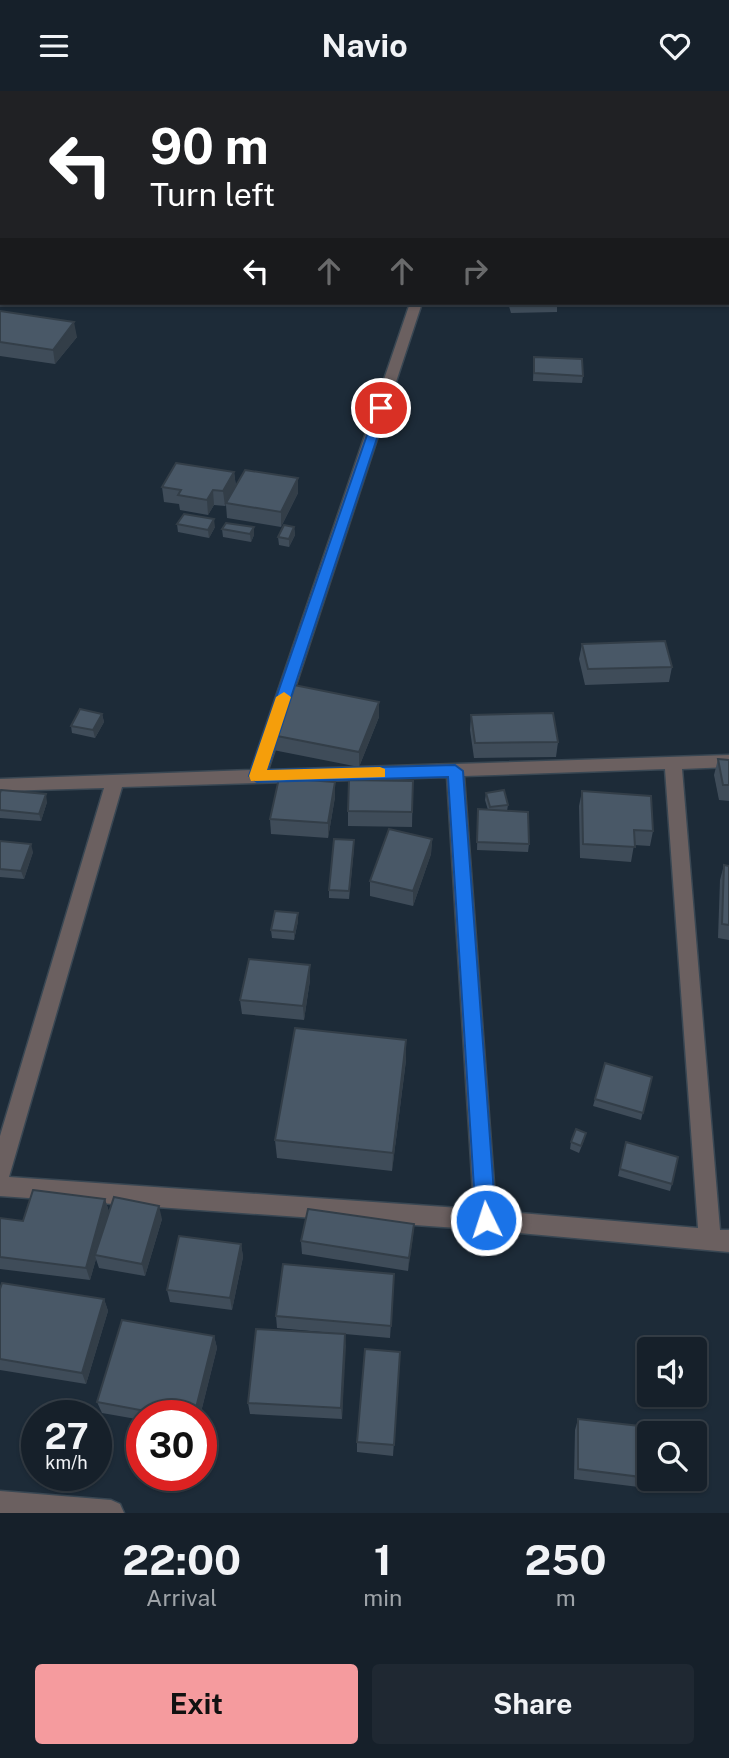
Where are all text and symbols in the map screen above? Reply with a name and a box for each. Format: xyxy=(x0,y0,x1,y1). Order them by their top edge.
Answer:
icon: menu xyxy=(35,27,73,65)
text: Navio xyxy=(321,27,408,64)
icon: heart xyxy=(656,27,694,65)
text: 90 m xyxy=(150,117,269,175)
icon: left xyxy=(35,119,126,210)
text: Turn left xyxy=(150,176,275,213)
icon: left xyxy=(237,252,275,290)
icon: ahead xyxy=(310,252,348,290)
icon: ahead xyxy=(383,252,421,290)
icon: right xyxy=(456,252,494,290)
pin xyxy=(351,378,411,438)
icon: arrive xyxy=(362,389,400,427)
position arrow xyxy=(449,1183,523,1257)
map controls xyxy=(637,1337,707,1491)
button: sound xyxy=(637,1337,707,1407)
speed limit sign: 30 xyxy=(126,1400,217,1491)
text: 27 xyxy=(44,1416,89,1457)
button: search xyxy=(637,1421,707,1491)
text: km/h xyxy=(45,1452,88,1473)
text: 22:00 xyxy=(122,1535,241,1584)
text: 1 xyxy=(374,1535,392,1584)
text: 250 xyxy=(525,1535,607,1584)
text: Arrival xyxy=(146,1584,217,1611)
text: min xyxy=(363,1584,402,1611)
text: m xyxy=(556,1584,576,1611)
button: Exit xyxy=(35,1664,358,1744)
button: Share xyxy=(372,1664,694,1744)

